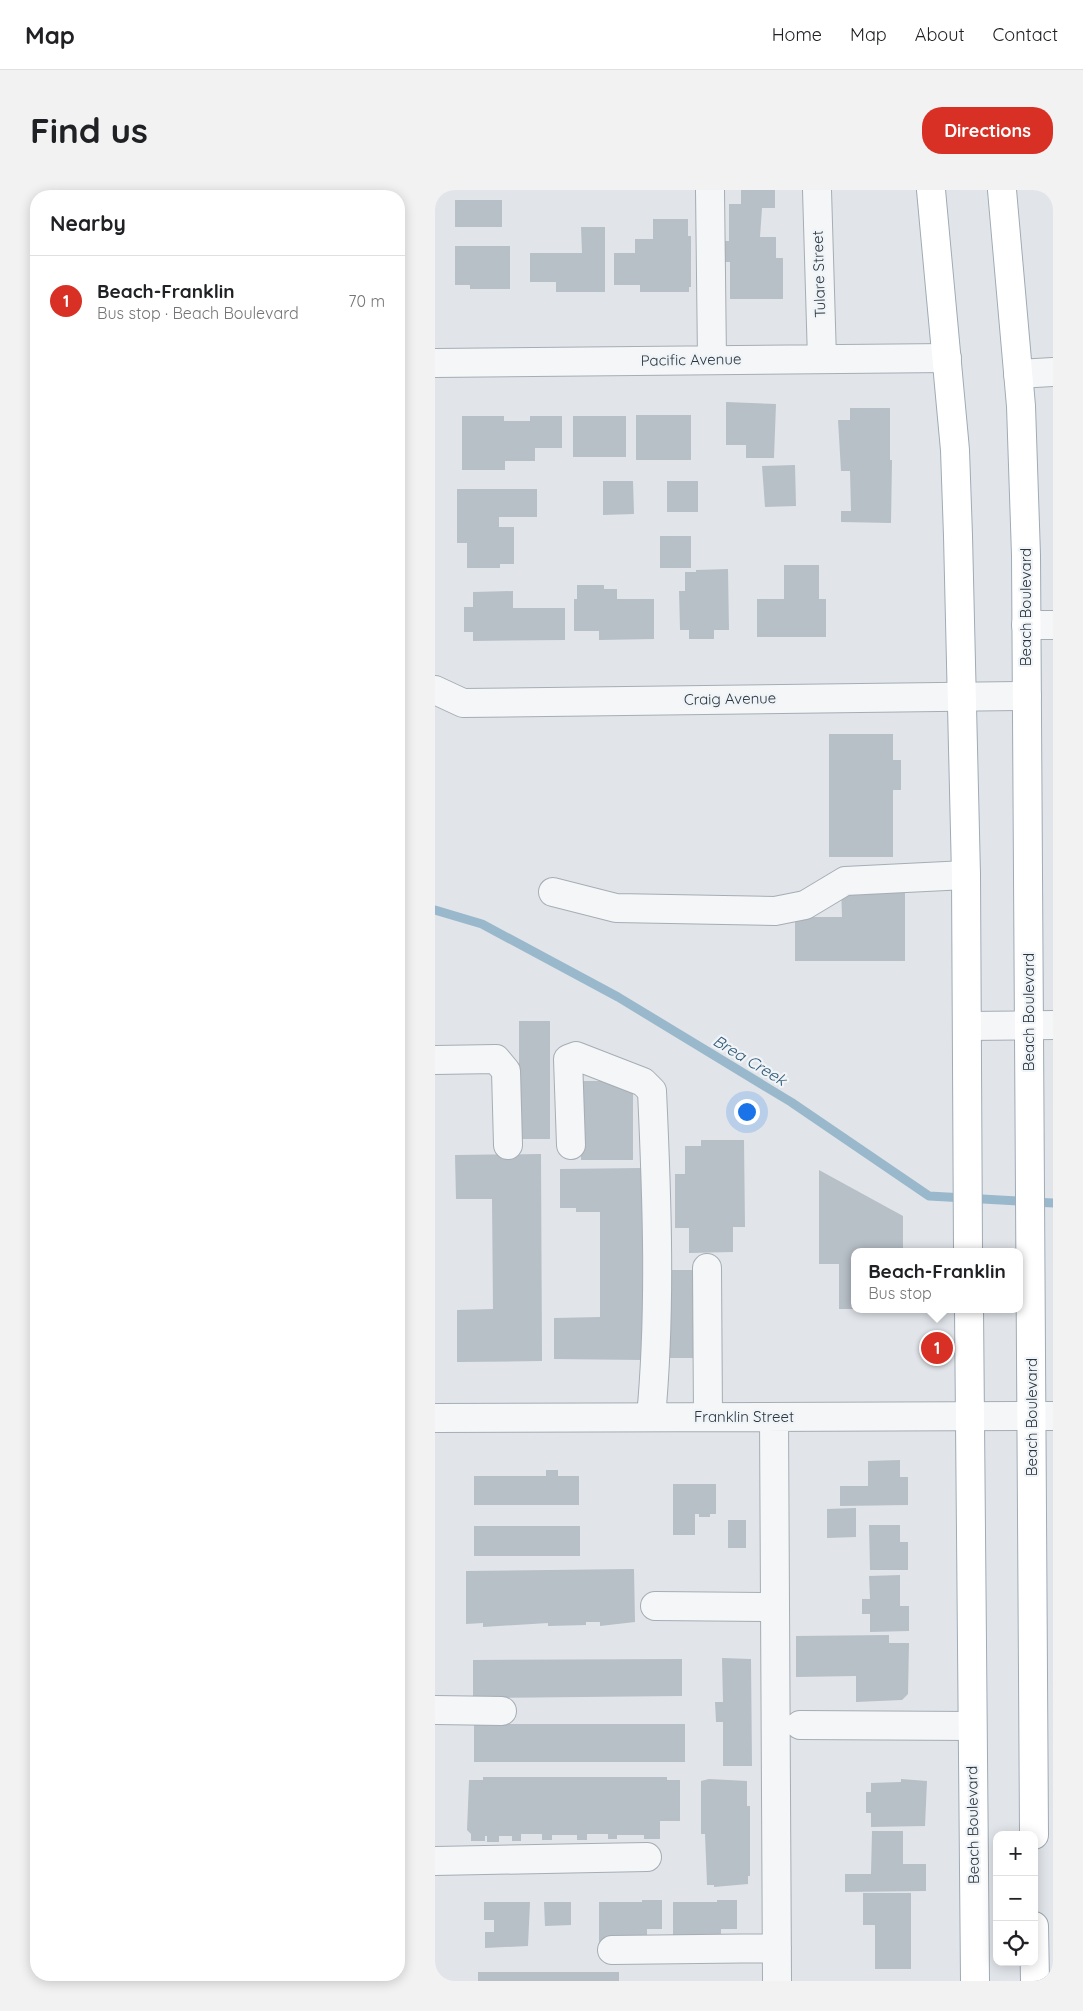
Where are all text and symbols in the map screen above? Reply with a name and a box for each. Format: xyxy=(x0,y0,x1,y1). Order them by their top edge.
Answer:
text: Map xyxy=(25,20,75,50)
text: Home xyxy=(772,23,822,46)
text: Map xyxy=(850,23,887,46)
text: About xyxy=(915,23,965,46)
text: Contact xyxy=(993,23,1058,46)
button: Directions xyxy=(922,107,1053,154)
text: Find us xyxy=(30,108,148,152)
text: Nearby xyxy=(50,210,126,236)
street label: Tulare Street xyxy=(807,230,830,318)
text: Beach-Franklin xyxy=(97,279,235,303)
text: 1 xyxy=(63,291,69,311)
text: 70 m xyxy=(348,291,385,311)
text: Bus stop · Beach Boulevard xyxy=(97,303,299,323)
street label: Pacific Avenue xyxy=(640,349,742,370)
street label: Beach Boulevard xyxy=(1016,548,1035,666)
street label: Craig Avenue xyxy=(684,688,776,709)
street label: Beach Boulevard xyxy=(1019,953,1038,1071)
water label: Brea Creek xyxy=(710,1030,792,1091)
your location xyxy=(734,1099,760,1125)
popup xyxy=(851,1248,1023,1313)
text: Beach-Franklin xyxy=(868,1259,1006,1283)
text: Bus stop xyxy=(868,1283,932,1303)
pin: 1 xyxy=(921,1329,953,1367)
street label: Beach Boulevard xyxy=(1022,1358,1041,1476)
street label: Franklin Street xyxy=(694,1407,794,1426)
street label: Beach Boulevard xyxy=(962,1766,983,1884)
map controls xyxy=(993,1831,1038,1966)
button: + xyxy=(993,1831,1038,1876)
button: − xyxy=(993,1876,1038,1921)
button: locate xyxy=(993,1921,1038,1966)

